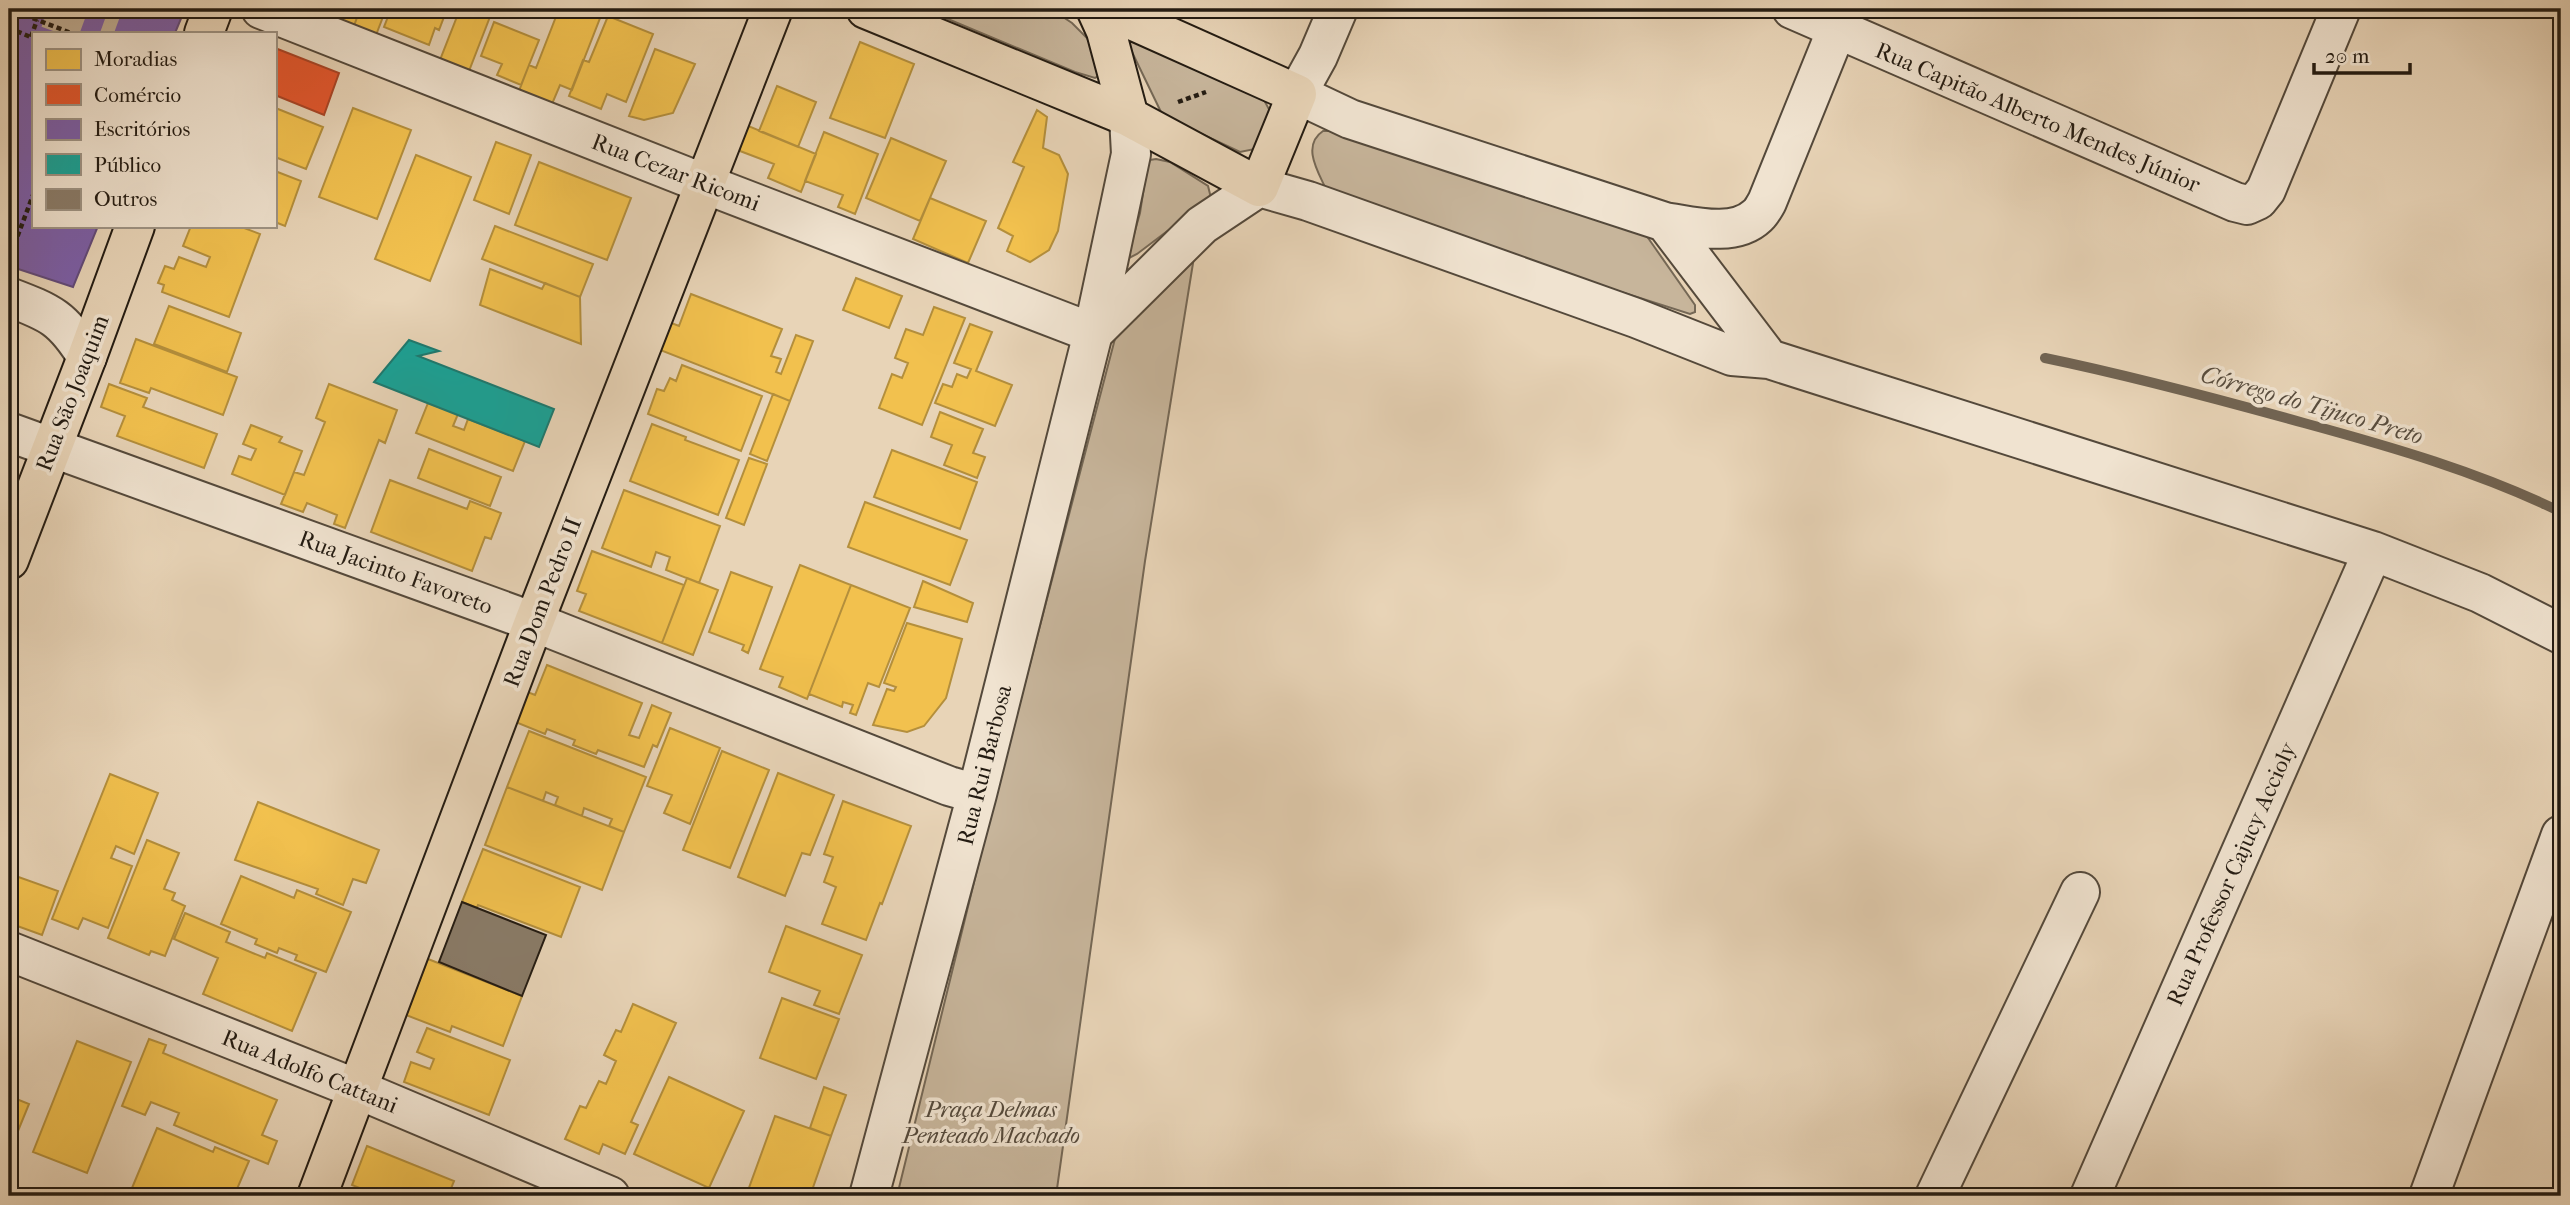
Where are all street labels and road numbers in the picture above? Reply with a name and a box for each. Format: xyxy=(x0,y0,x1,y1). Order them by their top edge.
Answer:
street label: Rua Capitão Alberto Mendes Júnior xyxy=(1871,37,2204,198)
street label: Rua Cezar Ricomi xyxy=(588,128,764,217)
street label: Rua São Joaquim xyxy=(30,311,115,475)
street label: Rua Dom Pedro II xyxy=(498,514,587,691)
street label: Rua Jacinto Favoreto xyxy=(295,525,497,620)
street label: Rua Rui Barbosa xyxy=(952,682,1018,848)
street label: Rua Professor Cajucy Accioly xyxy=(2161,738,2302,1010)
street label: Rua Adolfo Cattani xyxy=(218,1024,402,1119)

